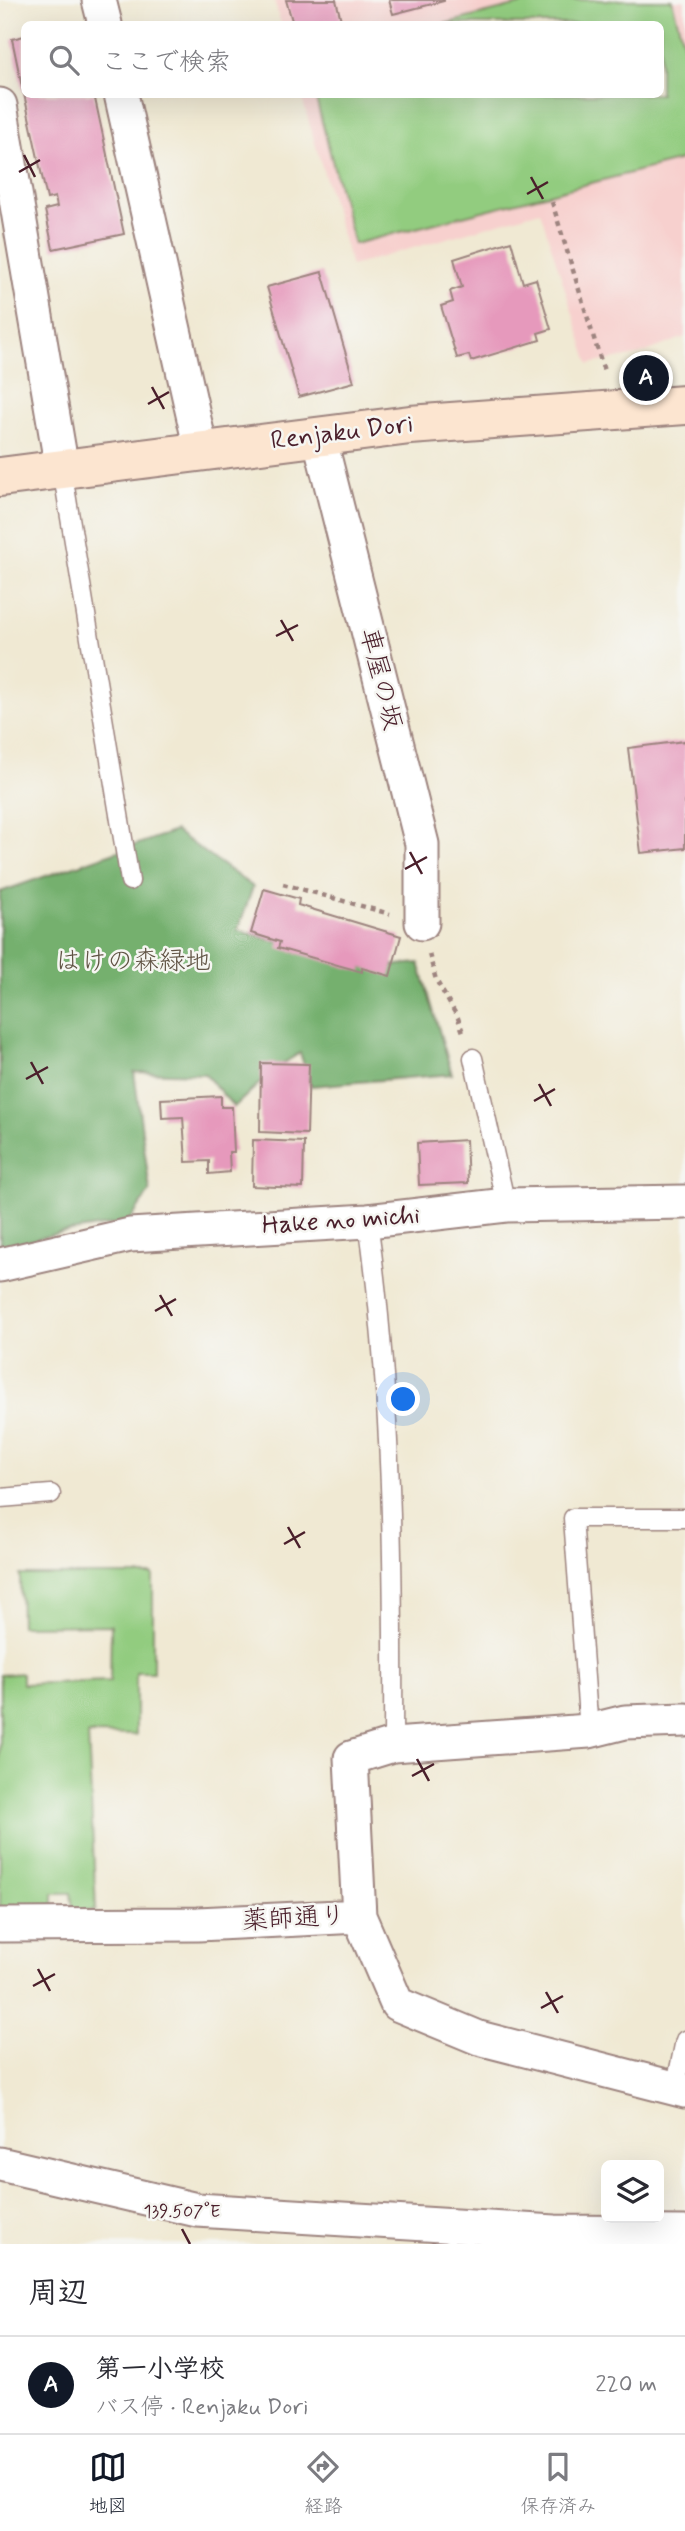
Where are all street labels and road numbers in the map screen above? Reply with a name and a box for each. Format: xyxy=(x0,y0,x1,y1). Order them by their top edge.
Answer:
street label: Renjaku Dori xyxy=(269,407,415,459)
street label: 車屋の坂 xyxy=(351,624,409,734)
street label: Hake no michi xyxy=(261,1199,421,1243)
street label: 薬師通り xyxy=(241,1899,347,1939)

